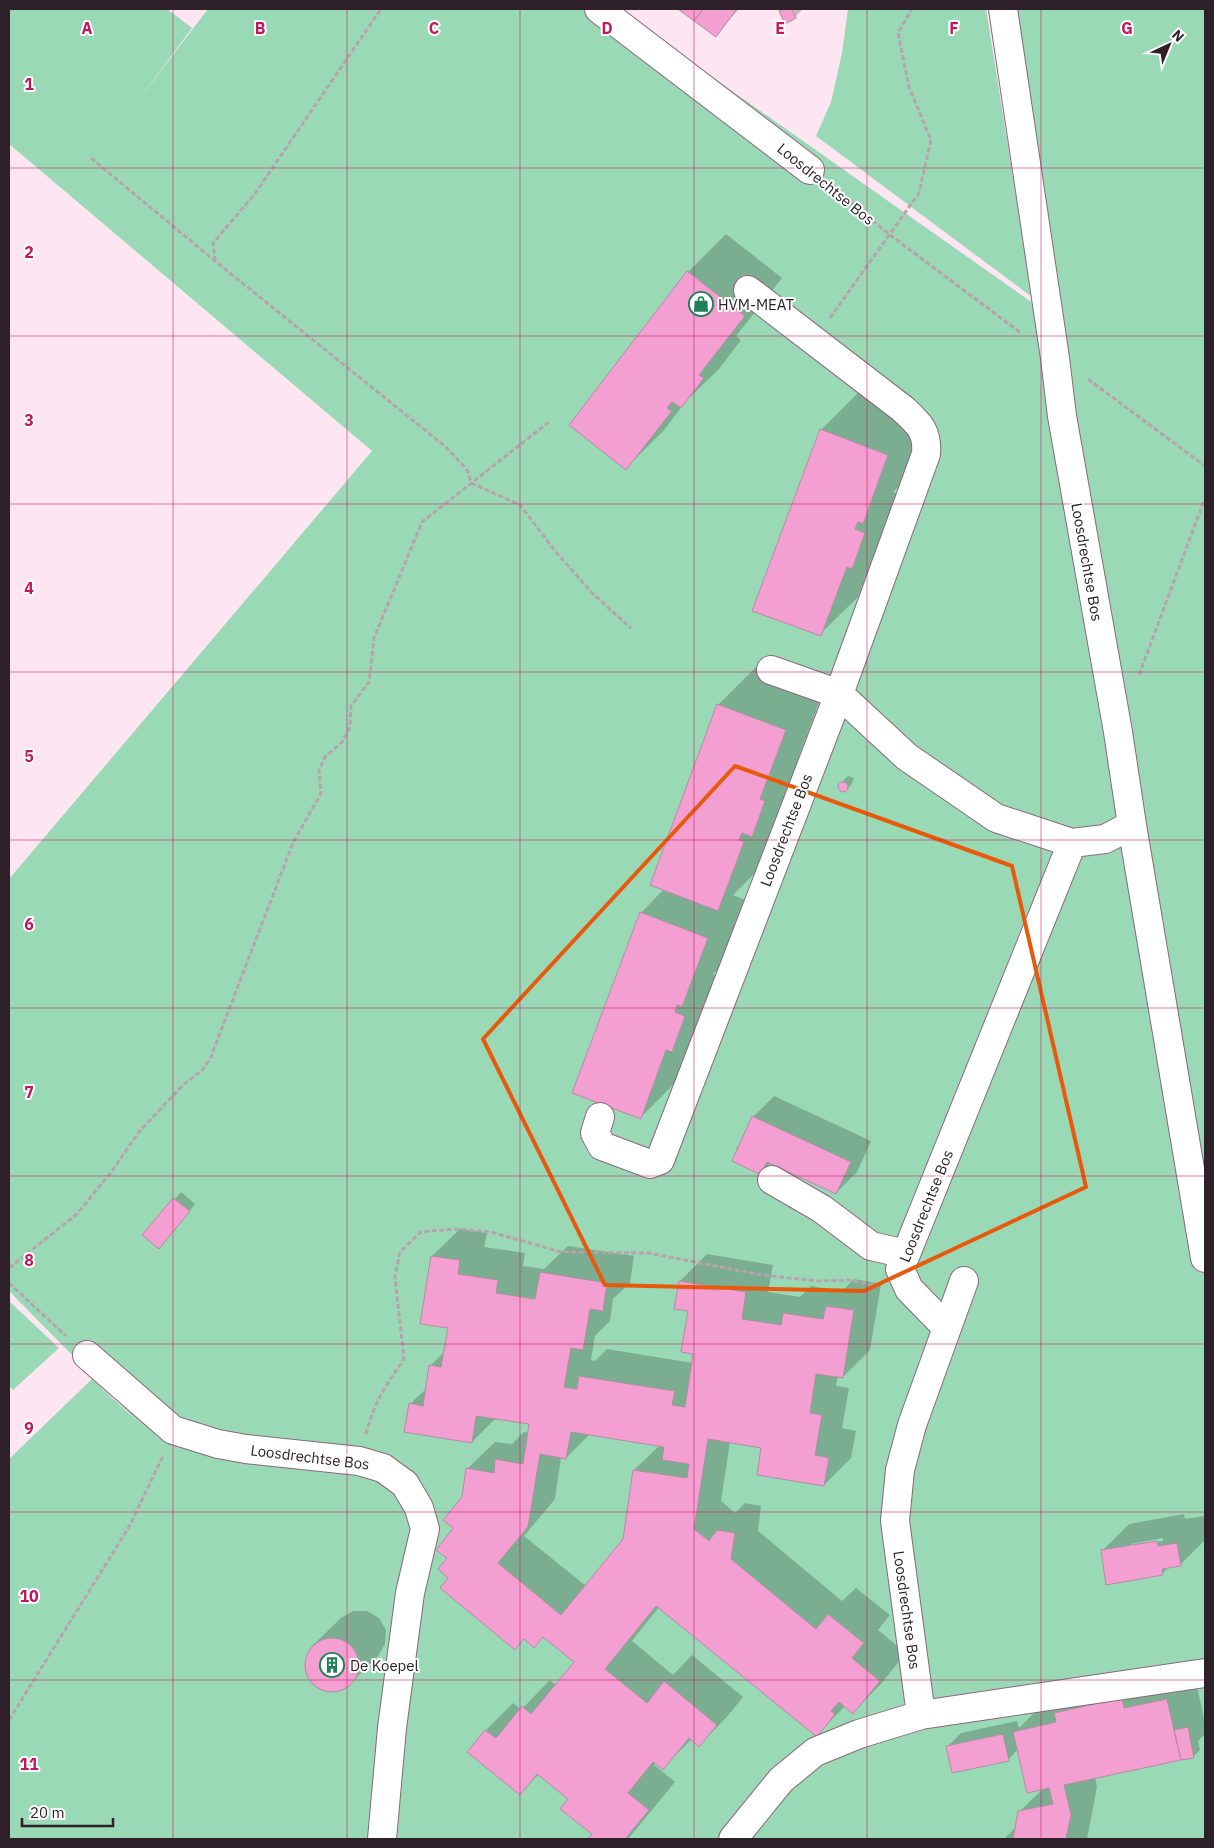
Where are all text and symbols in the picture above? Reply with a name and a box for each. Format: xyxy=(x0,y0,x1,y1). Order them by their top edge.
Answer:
text: A xyxy=(82,18,93,38)
text: B xyxy=(255,18,266,38)
text: C xyxy=(429,18,439,38)
text: D xyxy=(601,18,613,38)
text: E xyxy=(775,18,785,38)
text: F xyxy=(949,18,959,38)
text: G xyxy=(1121,18,1133,38)
north arrow xyxy=(1144,20,1194,70)
text: N xyxy=(1168,26,1188,46)
text: 1 xyxy=(24,74,34,94)
street label: Loosdrechtse Bos xyxy=(773,139,879,229)
text: 2 xyxy=(24,242,34,262)
shop icon: HVM-MEAT xyxy=(688,291,714,317)
place label: HVM-MEAT xyxy=(718,295,794,314)
text: 3 xyxy=(24,410,34,430)
street label: Loosdrechtse Bos xyxy=(1067,501,1107,623)
text: 4 xyxy=(24,578,34,598)
text: 5 xyxy=(24,746,34,766)
street label: Loosdrechtse Bos xyxy=(756,771,816,889)
text: 6 xyxy=(24,914,34,934)
text: 7 xyxy=(24,1082,34,1102)
street label: Loosdrechtse Bos xyxy=(895,1147,957,1265)
text: 8 xyxy=(24,1250,34,1270)
text: 9 xyxy=(24,1418,34,1438)
street label: Loosdrechtse Bos xyxy=(249,1440,371,1474)
street label: Loosdrechtse Bos xyxy=(889,1549,925,1671)
text: 10 xyxy=(19,1586,39,1606)
building icon: De Koepel xyxy=(319,1652,345,1678)
place label: De Koepel xyxy=(350,1656,419,1675)
text: 11 xyxy=(19,1754,39,1774)
scale bar xyxy=(22,1796,114,1828)
text: 20 m xyxy=(30,1803,65,1822)

